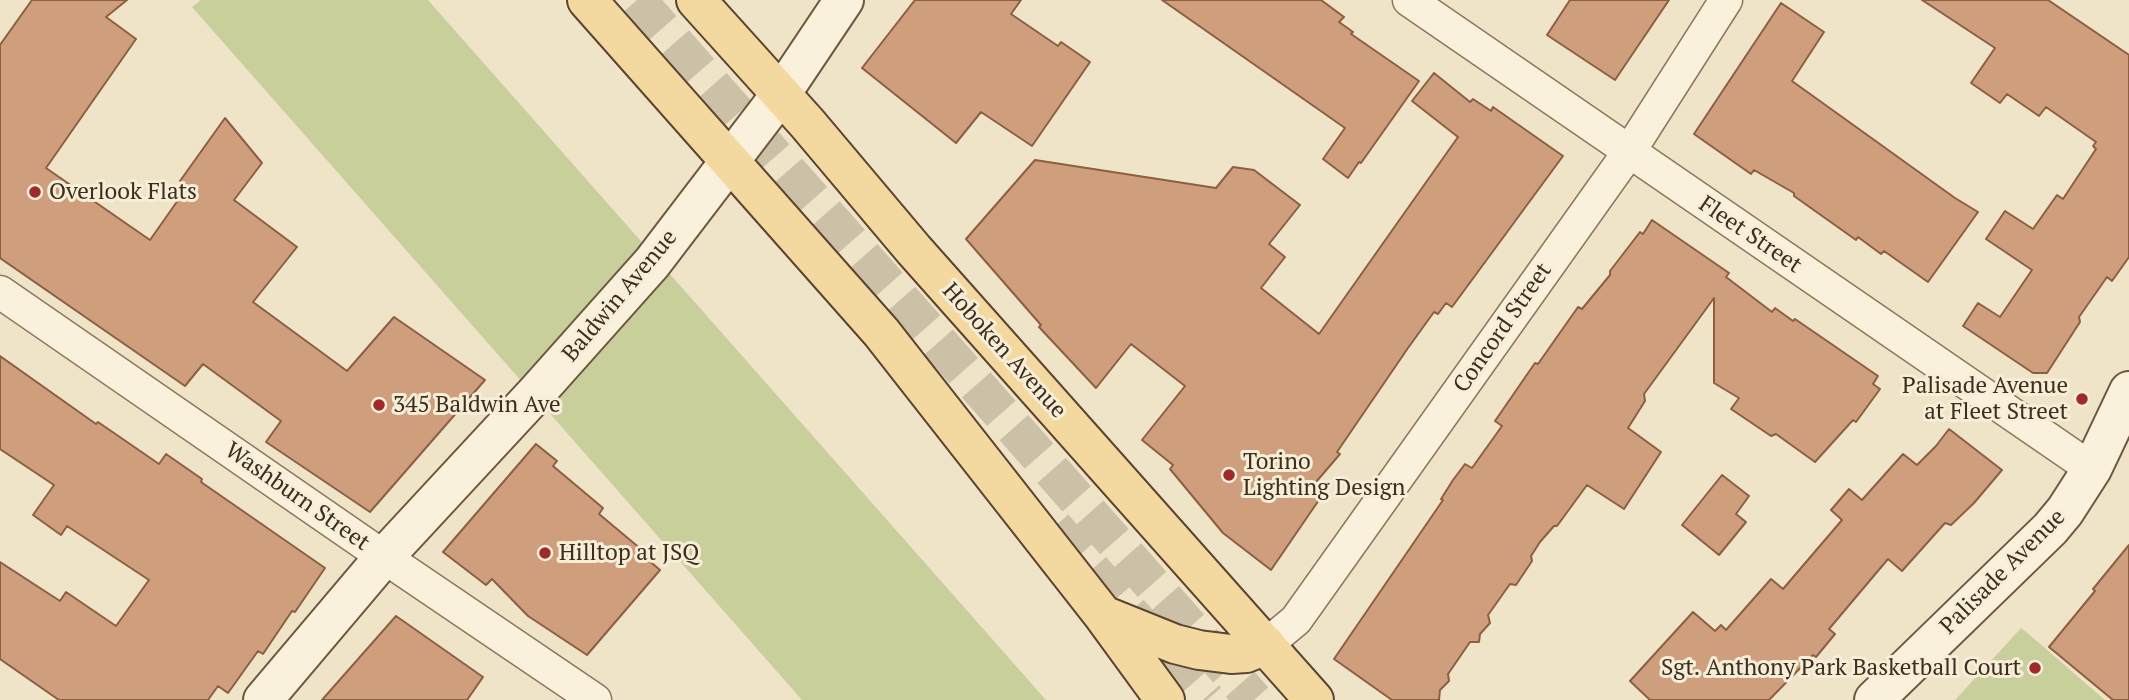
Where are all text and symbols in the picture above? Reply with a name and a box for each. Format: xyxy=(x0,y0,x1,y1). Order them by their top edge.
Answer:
place label: Overlook Flats xyxy=(49,178,197,206)
marker: Overlook Flats xyxy=(27,184,43,200)
street label: Fleet Street xyxy=(1693,191,1807,279)
street label: Baldwin Avenue xyxy=(557,224,683,368)
street label: Concord Street xyxy=(1448,258,1558,398)
street label: Hoboken Avenue xyxy=(936,278,1072,424)
place label: Palisade Avenue at Fleet Street xyxy=(1902,372,2068,426)
place label: 345 Baldwin Ave xyxy=(393,391,561,419)
marker: Palisade Avenue at Fleet Street xyxy=(2074,391,2090,407)
marker: 345 Baldwin Ave xyxy=(371,397,387,413)
street label: Washburn Street xyxy=(219,437,375,557)
place label: Torino Lighting Design xyxy=(1243,448,1405,502)
marker: Torino Lighting Design xyxy=(1221,467,1237,483)
street label: Palisade Avenue xyxy=(1935,504,2071,640)
place label: Hilltop at JSQ xyxy=(559,539,699,567)
marker: Hilltop at JSQ xyxy=(537,545,553,561)
place label: Sgt. Anthony Park Basketball Court xyxy=(1661,654,2021,682)
marker: Sgt. Anthony Park Basketball Court xyxy=(2027,660,2043,676)

